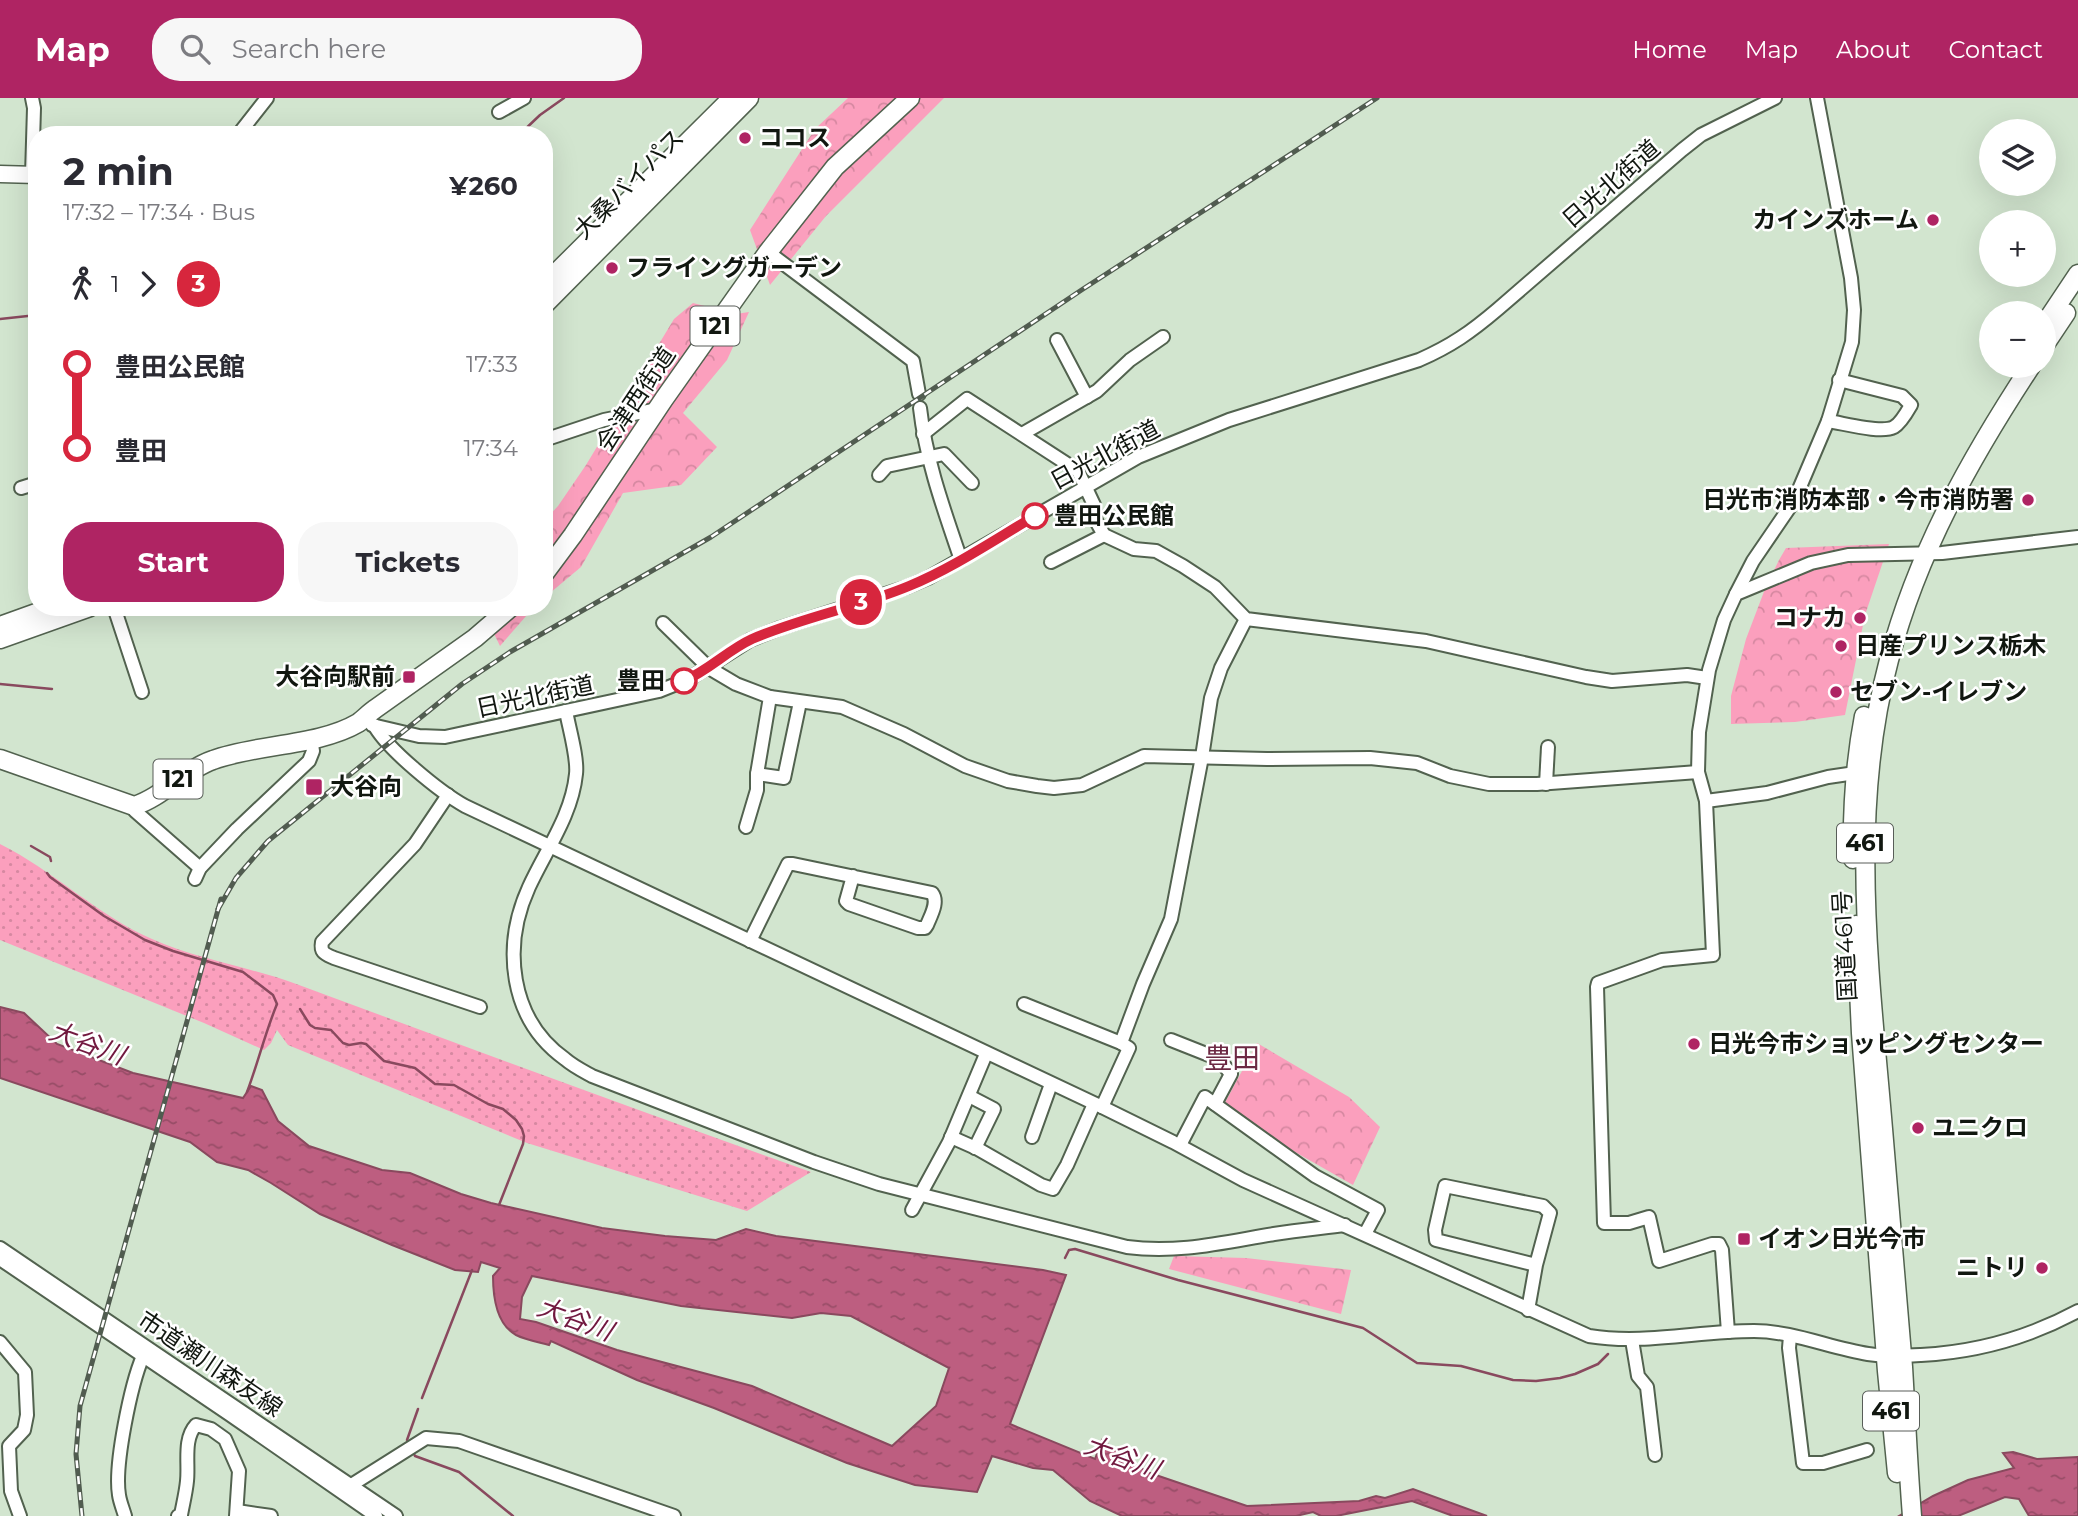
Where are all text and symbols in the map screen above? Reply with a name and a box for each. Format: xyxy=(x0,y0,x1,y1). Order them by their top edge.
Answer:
search box xyxy=(152,18,642,81)
text: Map xyxy=(35,29,110,69)
icon: search xyxy=(176,30,214,68)
text: Search here xyxy=(232,33,386,65)
text: Home xyxy=(1632,35,1707,64)
text: Map xyxy=(1745,35,1798,64)
text: About xyxy=(1836,35,1910,64)
text: Contact xyxy=(1948,35,2043,64)
map controls xyxy=(1979,119,2056,378)
button: layers xyxy=(1979,119,2056,196)
street label: 大桑バイパス xyxy=(568,123,690,245)
place label: ココス xyxy=(759,123,831,152)
marker: ココス xyxy=(737,130,753,146)
street label: 日光北街道 xyxy=(1556,133,1665,234)
text: 2 min xyxy=(63,148,174,195)
text: ¥260 xyxy=(449,170,518,202)
text: 17:32 – 17:34 · Bus xyxy=(63,198,255,226)
place label: カインズホーム xyxy=(1752,205,1919,234)
button: + xyxy=(1979,210,2056,287)
marker: カインズホーム xyxy=(1925,212,1941,228)
place label: フライングガーデン xyxy=(626,253,842,282)
marker: フライングガーデン xyxy=(604,260,620,276)
icon: walk xyxy=(63,265,101,303)
icon: forward xyxy=(129,265,167,303)
text: 3 xyxy=(191,269,206,298)
text: 1 xyxy=(111,270,119,298)
button: − xyxy=(1979,301,2056,378)
road number: 121 xyxy=(690,306,740,345)
street label: 会津西街道 xyxy=(590,341,681,457)
text: 17:33 xyxy=(466,350,518,378)
text: 豊田公民館 xyxy=(115,351,245,383)
street label: 日光北街道 xyxy=(1045,414,1165,496)
text: 17:34 xyxy=(464,434,518,462)
text: 豊田 xyxy=(115,435,167,467)
place label: 日光市消防本部・今市消防署 xyxy=(1702,485,2014,514)
marker: 日光市消防本部・今市消防署 xyxy=(2020,492,2036,508)
place label: 豊田公民館 xyxy=(1054,501,1174,530)
marker: 豊田公民館 xyxy=(1022,503,1048,529)
button: Start xyxy=(63,522,284,602)
button: Tickets xyxy=(298,522,518,602)
line badge: 3 xyxy=(838,579,884,625)
text: 3 xyxy=(854,587,868,616)
place label: コナカ xyxy=(1774,603,1846,632)
marker: コナカ xyxy=(1852,610,1868,626)
place label: 日産プリンス栃木 xyxy=(1855,631,2047,660)
marker: 日産プリンス栃木 xyxy=(1833,638,1849,654)
place label: 大谷向駅前 xyxy=(275,662,395,691)
place label: 豊田 xyxy=(617,666,665,695)
marker: 豊田 xyxy=(671,668,697,694)
marker: 大谷向駅前 xyxy=(401,669,417,685)
street label: 日光北街道 xyxy=(473,670,597,723)
place label: セブン-イレブン xyxy=(1850,677,2027,706)
marker: セブン-イレブン xyxy=(1828,684,1844,700)
road number: 121 xyxy=(154,760,202,799)
place label: 大谷向 xyxy=(330,772,402,801)
marker: 大谷向 xyxy=(304,777,324,797)
road number: 461 xyxy=(1837,824,1893,862)
street label: 国道461号 xyxy=(1827,890,1862,1002)
water label: 大谷川 xyxy=(45,1015,132,1072)
place label: 日光今市ショッピングセンター xyxy=(1708,1029,2044,1058)
marker: 日光今市ショッピングセンター xyxy=(1686,1036,1702,1052)
district label: 豊田 xyxy=(1204,1041,1260,1075)
place label: ユニクロ xyxy=(1932,1113,2028,1142)
marker: ユニクロ xyxy=(1910,1120,1926,1136)
place label: イオン日光今市 xyxy=(1758,1224,1926,1253)
marker: イオン日光今市 xyxy=(1736,1231,1752,1247)
place label: ニトリ xyxy=(1956,1253,2028,1282)
marker: ニトリ xyxy=(2034,1260,2050,1276)
water label: 大谷川 xyxy=(533,1291,620,1348)
street label: 市道瀬川森友線 xyxy=(133,1305,288,1423)
road number: 461 xyxy=(1863,1392,1919,1430)
water label: 大谷川 xyxy=(1080,1429,1167,1486)

